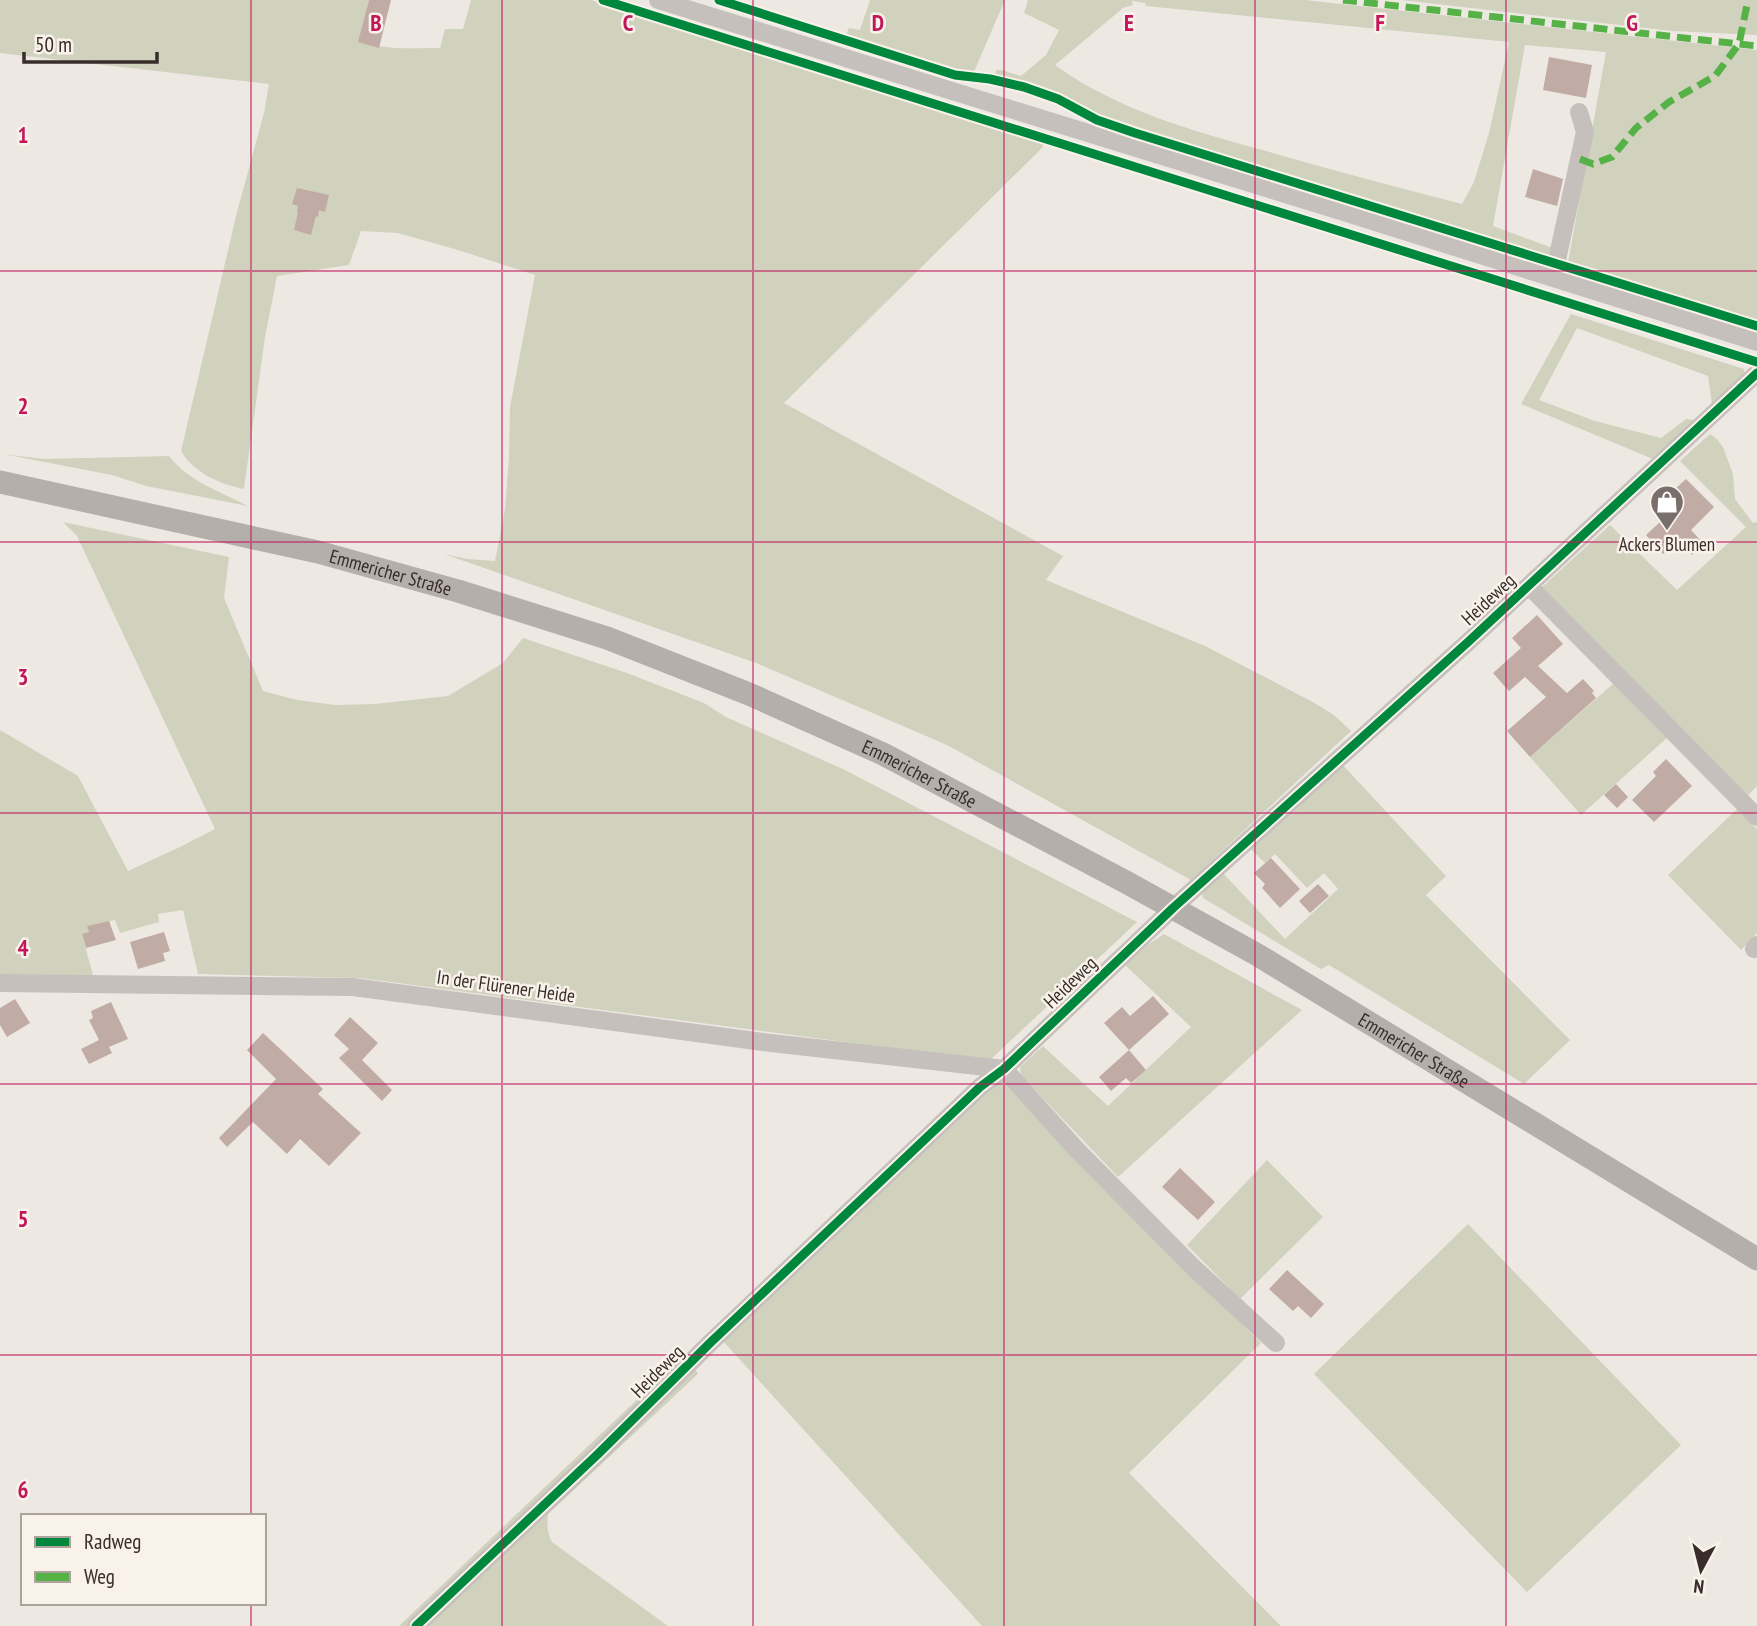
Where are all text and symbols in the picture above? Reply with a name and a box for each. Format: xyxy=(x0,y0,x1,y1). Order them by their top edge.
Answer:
text: B xyxy=(370,8,382,37)
text: C xyxy=(623,8,634,37)
text: D xyxy=(872,8,884,37)
text: E xyxy=(1124,8,1134,37)
text: F xyxy=(1375,8,1385,37)
text: G xyxy=(1626,8,1638,37)
scale bar xyxy=(24,21,158,65)
text: 50 m xyxy=(35,31,72,58)
text: 1 xyxy=(18,120,29,149)
text: 2 xyxy=(18,391,29,420)
shop icon: Ackers Blumen xyxy=(1648,483,1686,532)
place label: Ackers Blumen xyxy=(1619,532,1715,556)
street label: Emmericher Straße xyxy=(327,544,455,601)
street label: Heideweg xyxy=(1456,568,1520,630)
text: 3 xyxy=(18,662,29,691)
street label: Emmericher Straße xyxy=(858,734,981,813)
text: 4 xyxy=(18,933,29,962)
street label: Heideweg xyxy=(1038,951,1102,1013)
street label: In der Flürener Heide xyxy=(435,964,577,1008)
street label: Emmericher Straße xyxy=(1354,1007,1474,1093)
text: 5 xyxy=(18,1204,29,1233)
street label: Heideweg xyxy=(626,1340,688,1402)
text: 6 xyxy=(18,1475,29,1504)
legend xyxy=(21,1514,266,1605)
text: Radweg xyxy=(84,1528,141,1555)
north arrow xyxy=(1666,1535,1736,1605)
text: Weg xyxy=(84,1563,115,1590)
text: N xyxy=(1692,1574,1705,1599)

